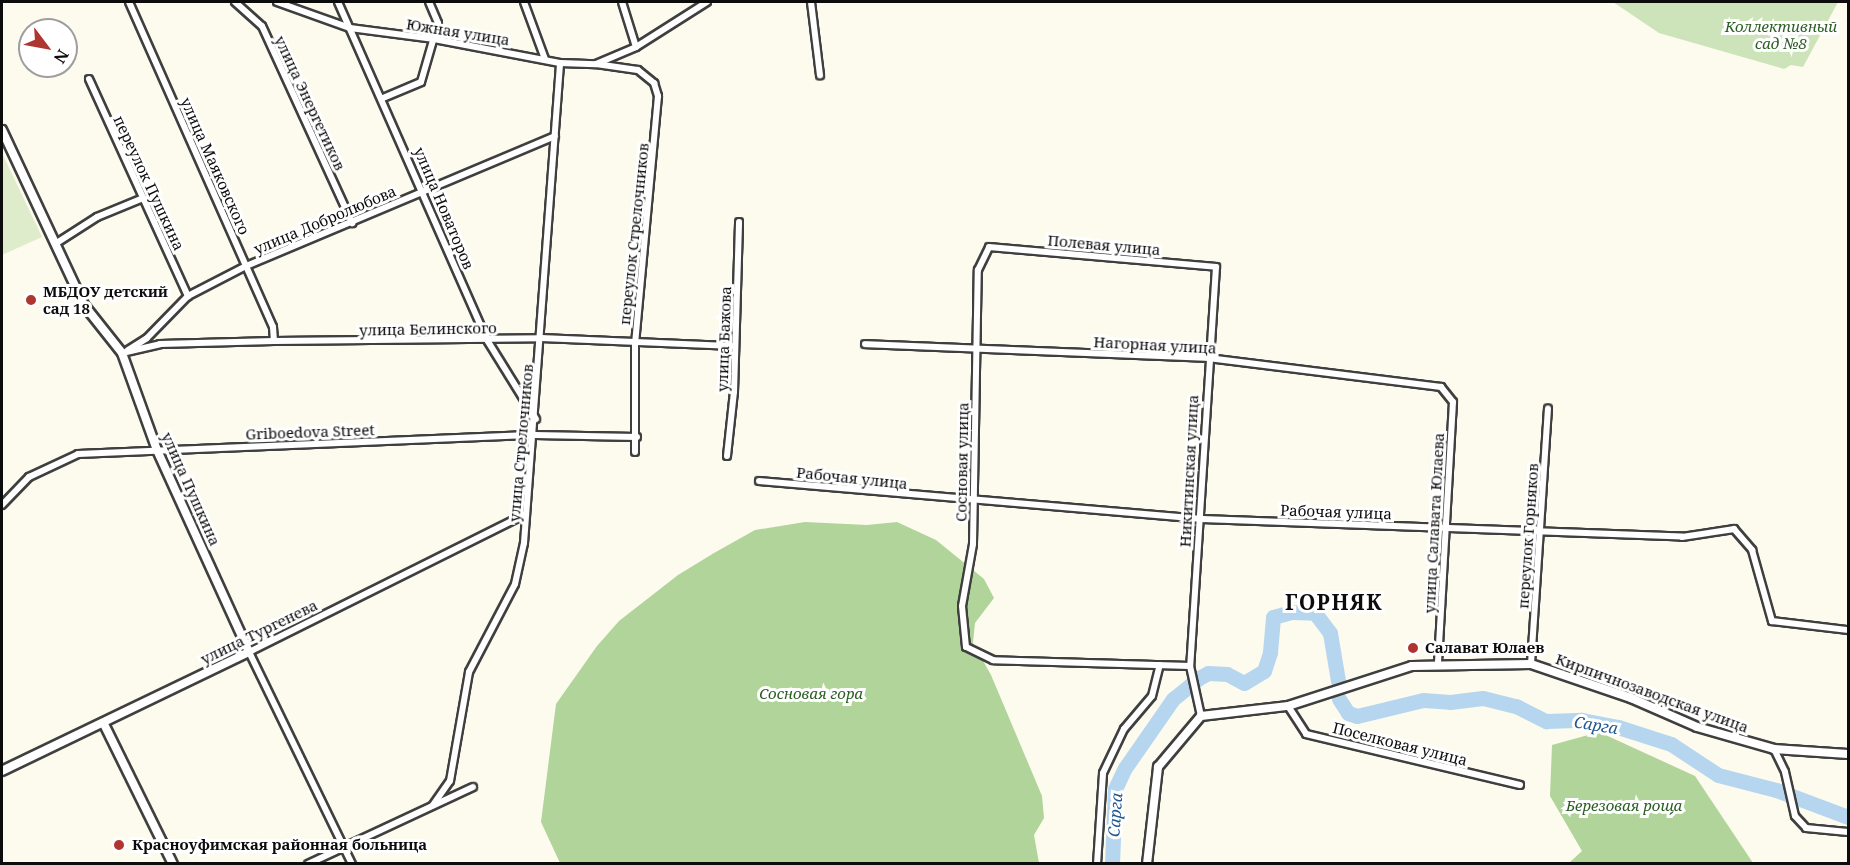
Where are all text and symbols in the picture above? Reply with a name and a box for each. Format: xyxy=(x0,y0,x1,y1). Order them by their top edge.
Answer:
street label: Южная улица xyxy=(405,15,511,49)
park label: Коллективный сад №8 xyxy=(1725,17,1837,52)
north arrow xyxy=(18,18,78,78)
street label: улица Энергетиков xyxy=(271,33,349,173)
text: N xyxy=(49,45,74,68)
street label: улица Маяковского xyxy=(177,95,253,237)
street label: переулок Пушкина xyxy=(110,113,188,253)
street label: переулок Стрелочников xyxy=(615,142,653,326)
street label: улица Новаторов xyxy=(410,144,478,272)
street label: улица Добролюбова xyxy=(251,182,399,258)
street label: Полевая улица xyxy=(1047,231,1161,259)
place label: МБДОУ детский сад 18 xyxy=(43,282,168,317)
street label: улица Бажова xyxy=(713,286,735,392)
marker: МБДОУ детский сад 18 xyxy=(24,293,38,307)
street label: улица Белинского xyxy=(359,319,497,339)
street label: Нагорная улица xyxy=(1093,333,1217,357)
street label: улица Стрелочников xyxy=(505,363,537,523)
street label: Никитинская улица xyxy=(1176,394,1202,548)
street label: Сосновая улица xyxy=(952,402,972,522)
street label: Griboedova Street xyxy=(245,421,375,443)
street label: улица Пушкина xyxy=(158,429,224,549)
street label: улица Салавата Юлаева xyxy=(1420,432,1448,614)
street label: Рабочая улица xyxy=(795,463,909,493)
street label: переулок Горняков xyxy=(1514,463,1542,609)
street label: Рабочая улица xyxy=(1280,501,1392,523)
district label: ГОРНЯК xyxy=(1285,589,1383,615)
street label: улица Тургенева xyxy=(198,596,320,668)
place label: Салават Юлаев xyxy=(1425,639,1544,657)
marker: Салават Юлаев xyxy=(1406,641,1420,655)
street label: Кирпичнозаводская улица xyxy=(1553,650,1751,736)
park label: Сосновая гора xyxy=(759,685,863,703)
water label: Сарга xyxy=(1573,712,1619,738)
street label: Поселковая улица xyxy=(1331,719,1469,769)
water label: Сарга xyxy=(1104,792,1126,838)
park label: Березовая роща xyxy=(1566,797,1682,815)
marker: Красноуфимская районная больница xyxy=(110,836,128,854)
place label: Красноуфимская районная больница xyxy=(132,836,427,854)

